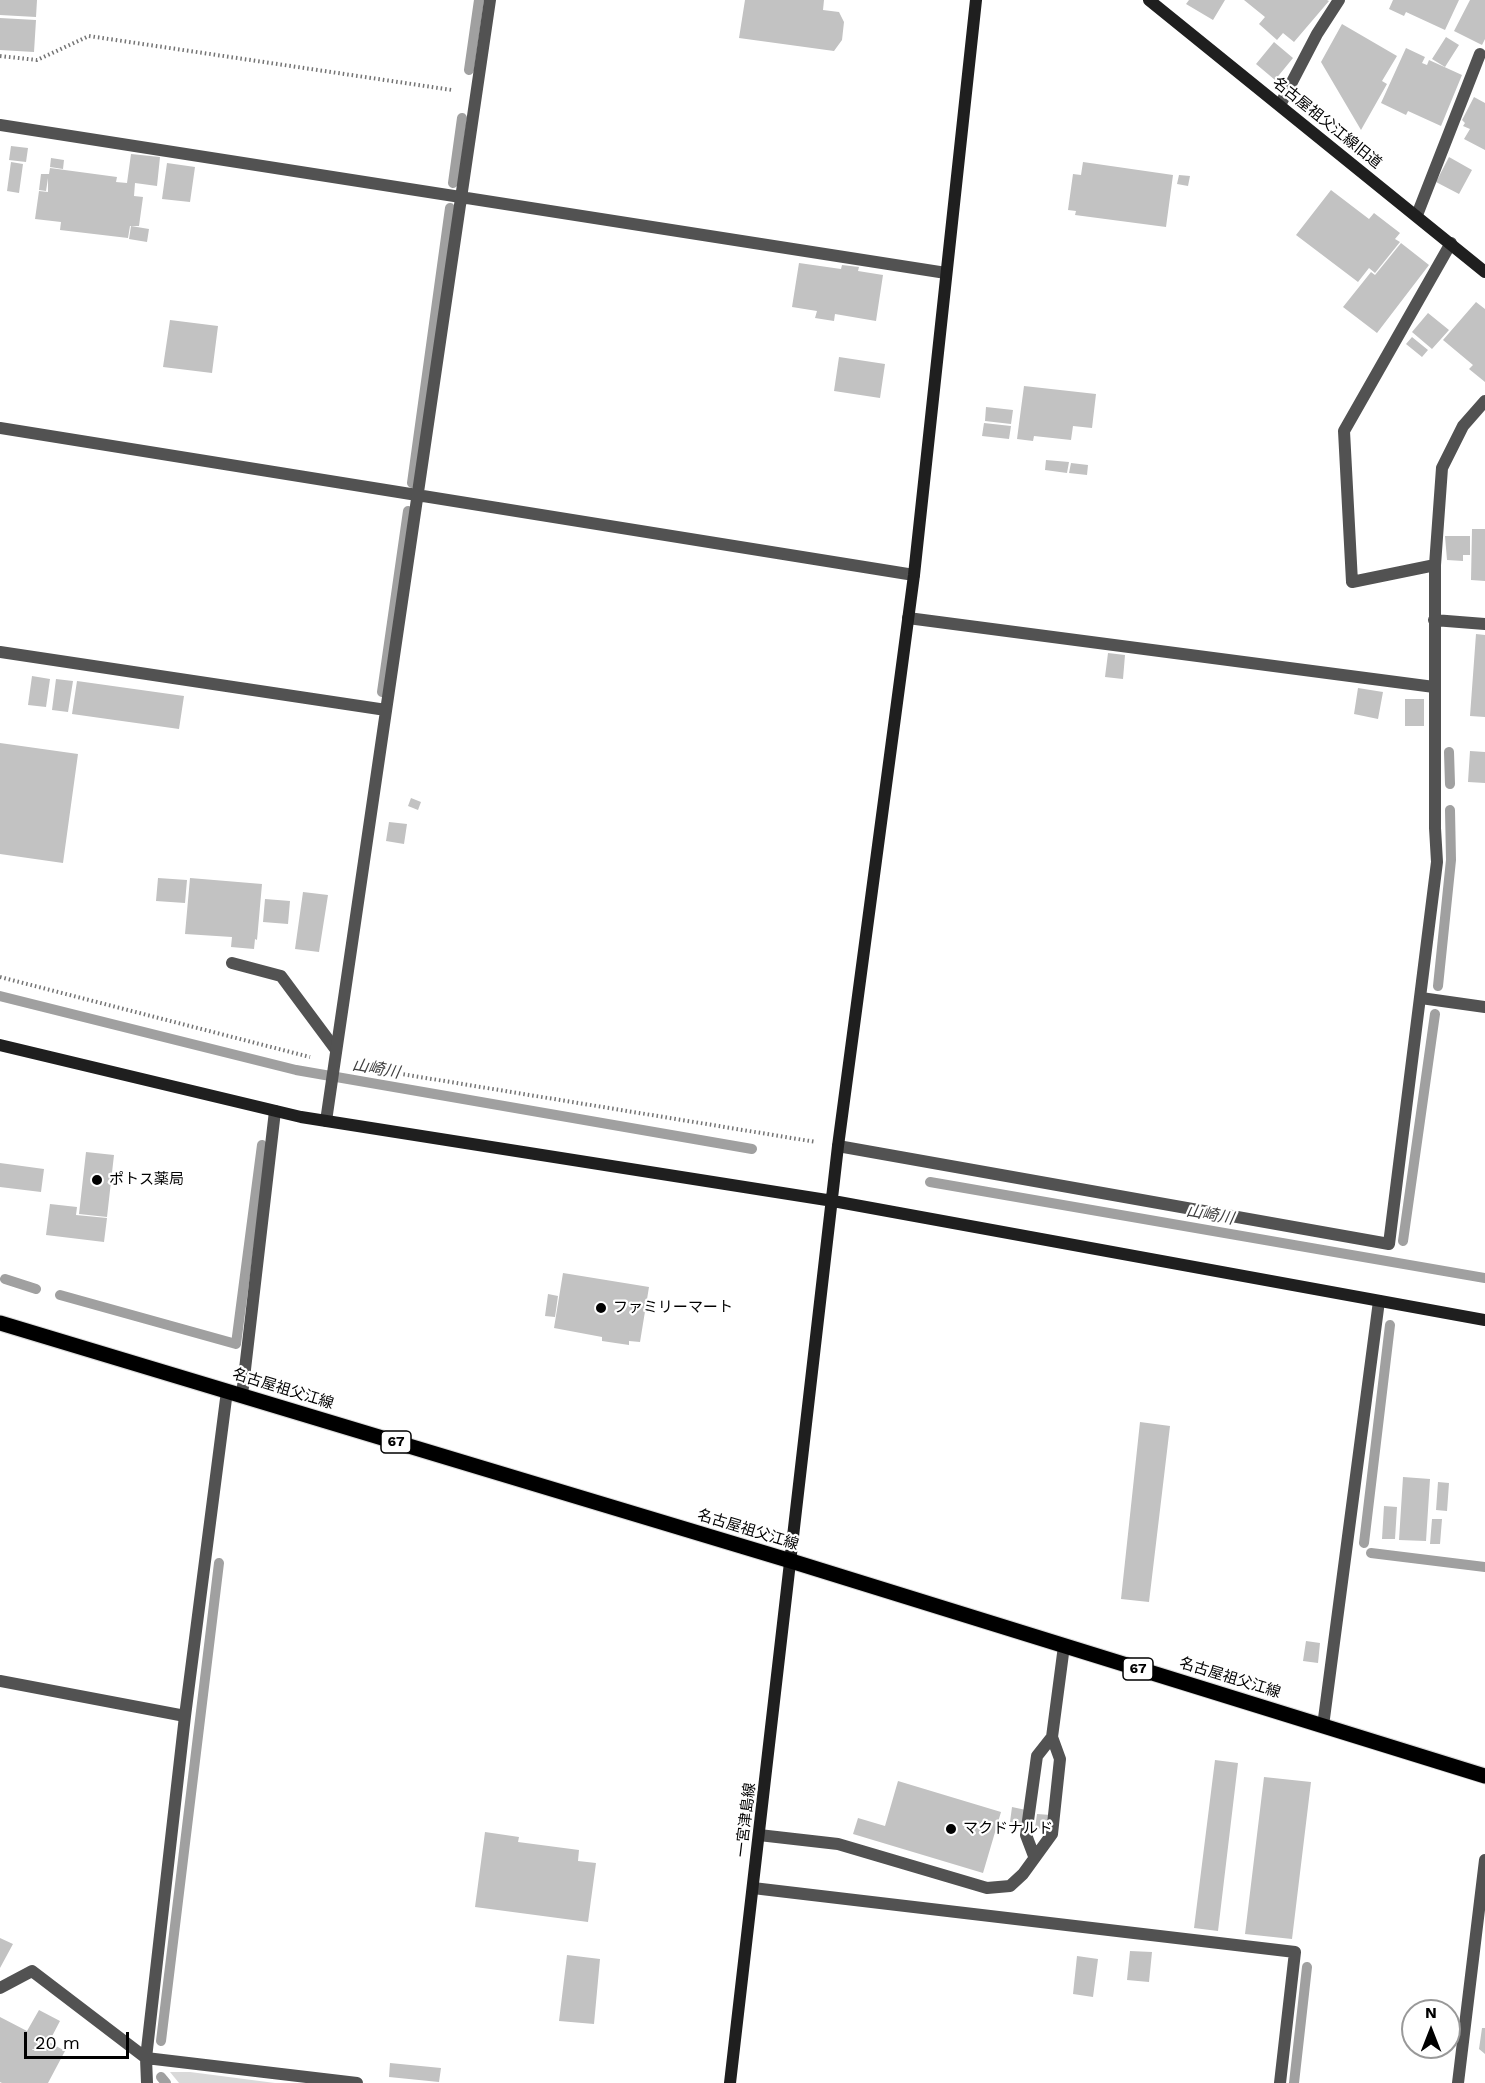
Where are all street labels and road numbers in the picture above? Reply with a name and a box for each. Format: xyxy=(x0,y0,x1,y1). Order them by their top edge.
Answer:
street label: 名古屋祖父江線旧道 xyxy=(1269,74,1385,172)
street label: 名古屋祖父江線 xyxy=(230,1365,336,1413)
road number: 67 xyxy=(381,1431,411,1453)
street label: 名古屋祖父江線 xyxy=(695,1506,801,1554)
street label: 名古屋祖父江線 xyxy=(1177,1654,1283,1702)
road number: 67 xyxy=(1123,1658,1153,1680)
street label: 一宮津島線 xyxy=(732,1782,760,1858)

